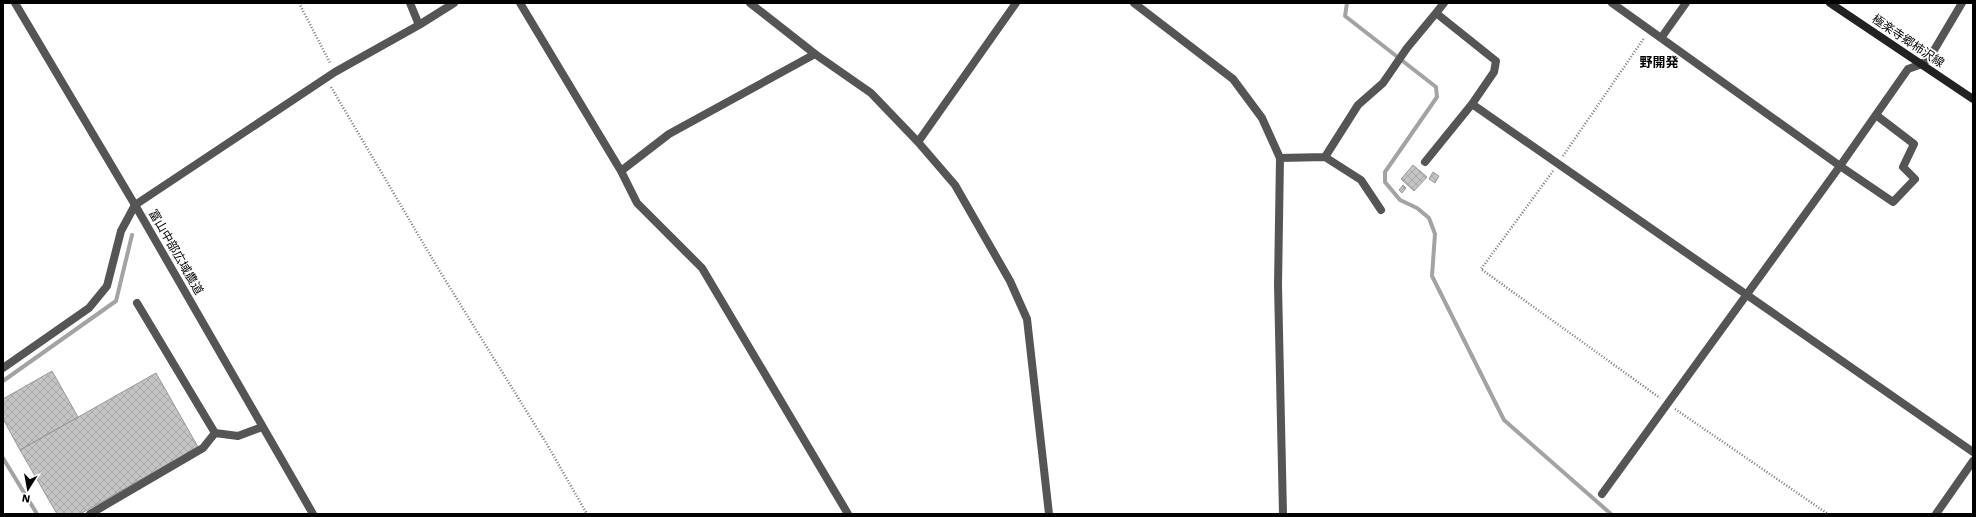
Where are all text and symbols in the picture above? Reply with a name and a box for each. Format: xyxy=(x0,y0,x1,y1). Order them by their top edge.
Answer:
street label: 極楽寺郷柿沢線 xyxy=(1869,12,1947,70)
district label: 野開発 xyxy=(1639,55,1679,70)
street label: 富山中部広域農道 xyxy=(146,207,206,297)
north arrow xyxy=(8,469,48,509)
text: N xyxy=(21,491,31,505)

